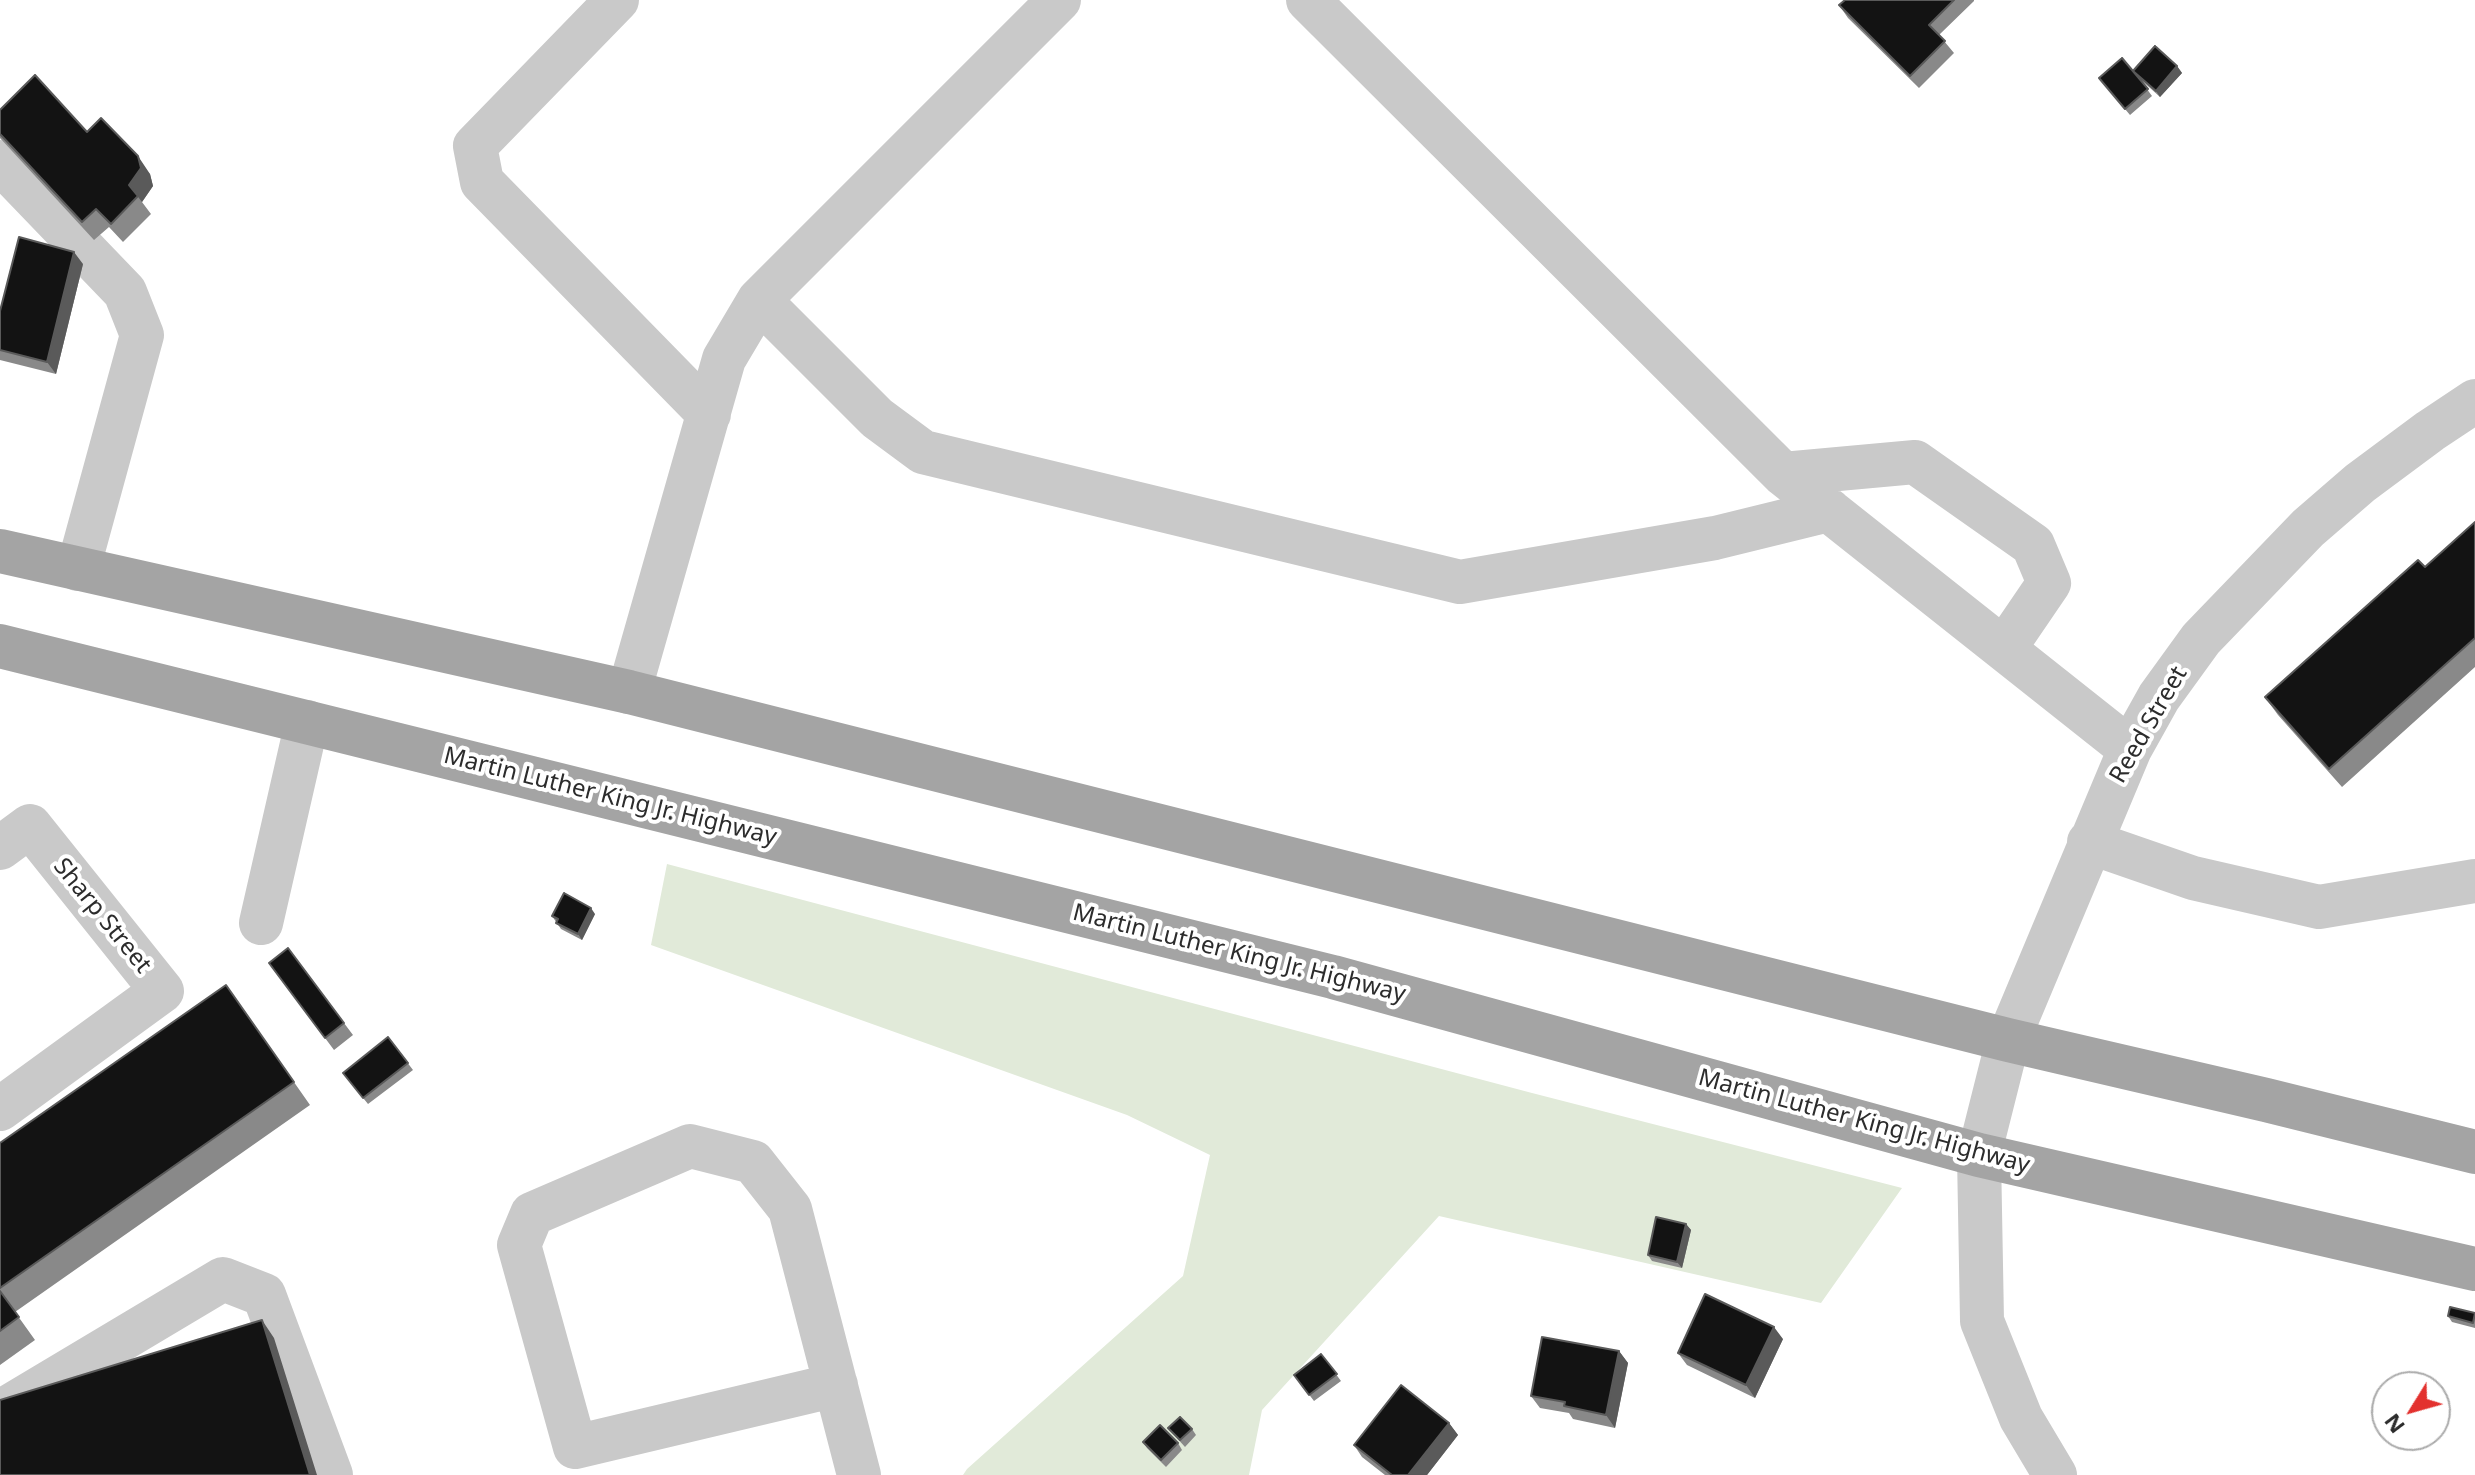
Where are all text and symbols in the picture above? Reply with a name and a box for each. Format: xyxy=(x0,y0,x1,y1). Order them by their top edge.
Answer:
street label: Reed Street xyxy=(2104,662,2194,788)
street label: Martin Luther King Jr. Highway xyxy=(441,742,779,852)
street label: Sharp Street xyxy=(47,853,157,979)
street label: Martin Luther King Jr. Highway xyxy=(1070,899,1408,1009)
street label: Martin Luther King Jr. Highway xyxy=(1695,1064,2033,1180)
north arrow xyxy=(2371,1371,2451,1451)
text: N xyxy=(2376,1408,2411,1440)

